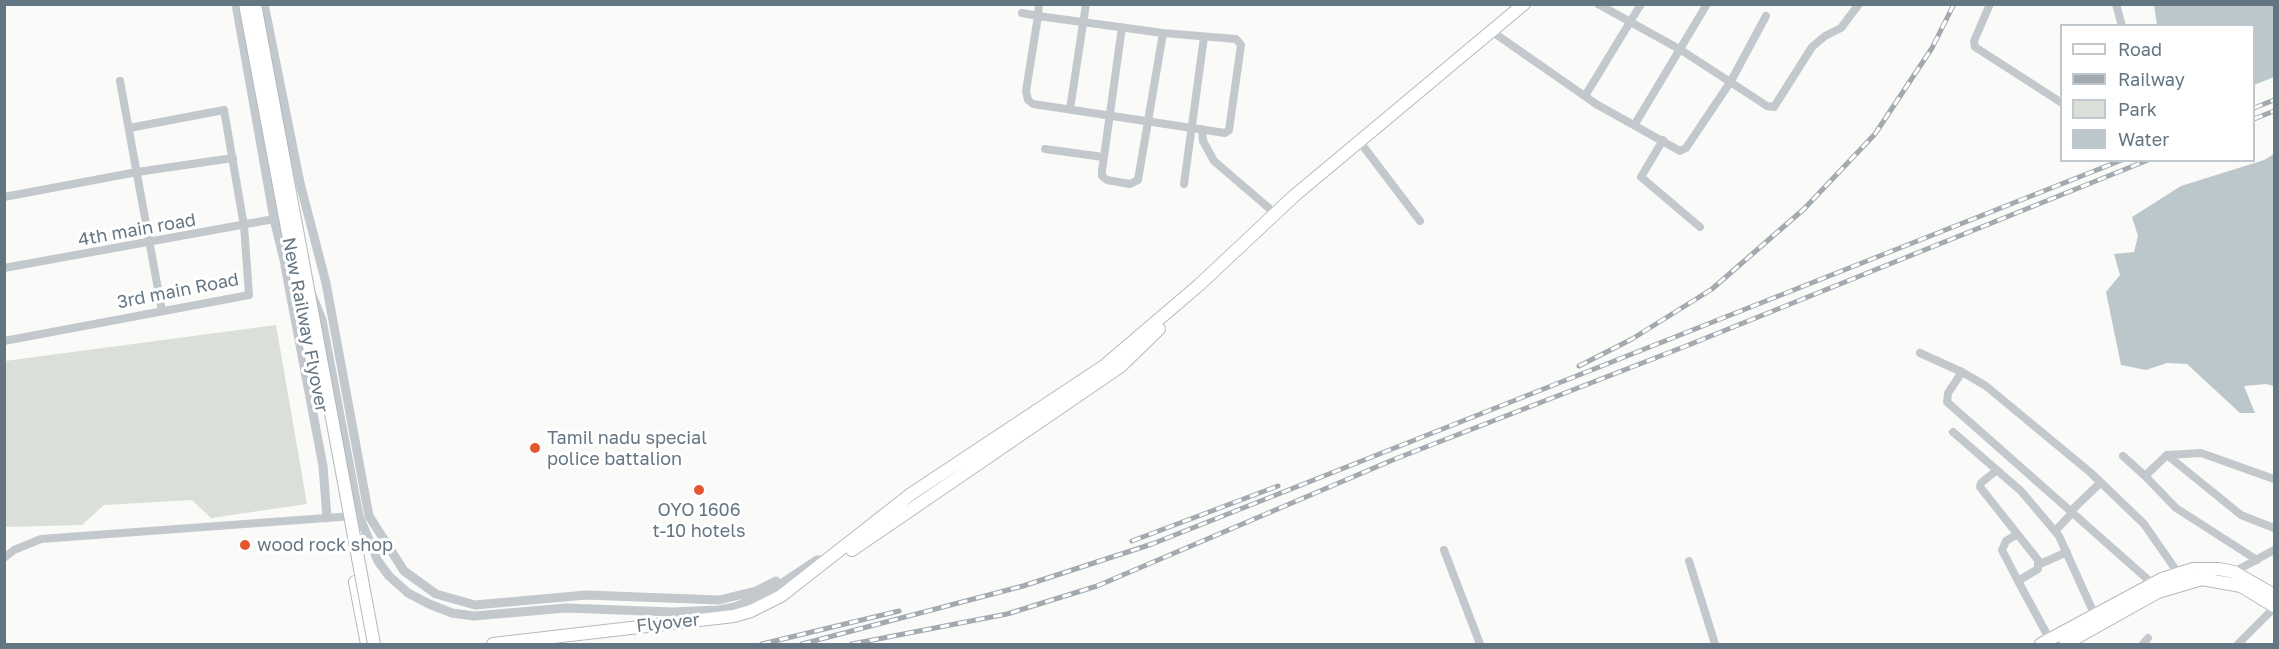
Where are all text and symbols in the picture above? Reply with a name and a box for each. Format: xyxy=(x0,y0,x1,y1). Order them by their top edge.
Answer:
legend xyxy=(2060,24,2255,162)
text: Road xyxy=(2118,38,2162,60)
text: Railway xyxy=(2118,68,2185,90)
text: Park xyxy=(2118,98,2157,120)
text: Water xyxy=(2118,128,2169,150)
street label: 4th main road xyxy=(76,209,198,251)
street label: New Railway Flyover xyxy=(277,236,333,414)
street label: 3rd main Road xyxy=(115,269,241,313)
place label: Tamil nadu special police battalion xyxy=(547,427,707,470)
marker: Tamil nadu special police battalion xyxy=(528,441,542,455)
marker: OYO 1606 t-10 hotels xyxy=(692,483,706,497)
place label: OYO 1606 t-10 hotels xyxy=(653,499,745,542)
place label: wood rock shop xyxy=(257,534,393,556)
marker: wood rock shop xyxy=(238,538,252,552)
street label: Flyover xyxy=(635,609,701,637)

